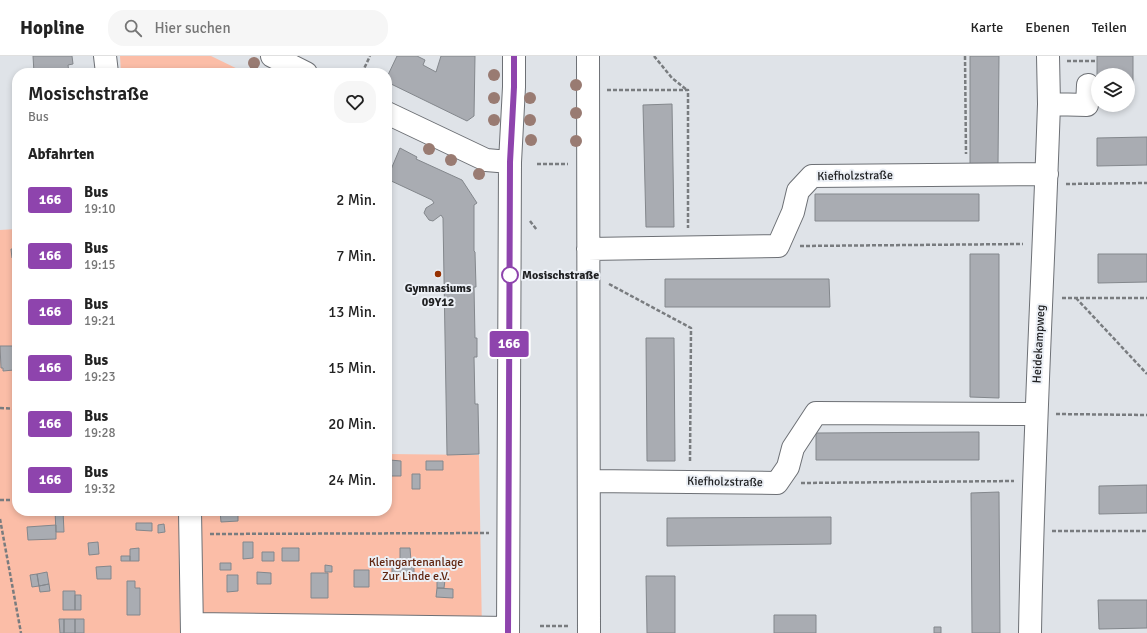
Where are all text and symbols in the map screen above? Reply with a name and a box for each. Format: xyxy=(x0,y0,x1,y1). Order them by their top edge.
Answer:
search box xyxy=(108,10,388,46)
text: Hopline xyxy=(20,16,84,40)
icon: search xyxy=(122,17,144,39)
text: Hier suchen xyxy=(154,19,231,37)
text: Karte xyxy=(971,19,1003,36)
text: Ebenen xyxy=(1025,19,1070,36)
text: Teilen xyxy=(1092,19,1127,36)
map controls xyxy=(1091,68,1135,112)
button: layers xyxy=(1091,68,1135,112)
button: heart xyxy=(334,81,376,123)
text: Mosischstraße xyxy=(28,82,149,106)
text: Bus xyxy=(28,109,49,125)
text: Abfahrten xyxy=(28,145,95,163)
street label: Kiefholzstraße xyxy=(817,168,893,184)
text: Bus xyxy=(84,183,108,201)
text: 166 xyxy=(39,191,61,208)
text: 2 Min. xyxy=(336,191,376,209)
text: 19:10 xyxy=(84,201,116,217)
text: Bus xyxy=(84,239,108,257)
text: 166 xyxy=(39,247,61,264)
text: 7 Min. xyxy=(336,247,376,265)
text: 19:15 xyxy=(84,257,116,273)
marker: Mosischstraße xyxy=(501,266,519,284)
place label: Mosischstraße xyxy=(522,268,599,283)
marker: Gymnasiums 09Y12 xyxy=(433,269,443,279)
place label: Gymnasiums 09Y12 xyxy=(405,281,472,310)
text: Bus xyxy=(84,295,108,313)
text: 166 xyxy=(39,303,61,320)
text: 13 Min. xyxy=(328,303,376,321)
street label: Heidekampweg xyxy=(1029,304,1049,384)
text: 19:21 xyxy=(84,313,116,329)
line badge: 166 xyxy=(486,331,532,357)
text: 166 xyxy=(498,335,520,352)
text: Bus xyxy=(84,351,108,369)
text: 166 xyxy=(39,359,61,376)
text: 15 Min. xyxy=(328,359,376,377)
text: 19:23 xyxy=(84,369,116,385)
text: Bus xyxy=(84,407,108,425)
text: 166 xyxy=(39,415,61,432)
text: 20 Min. xyxy=(328,415,376,433)
text: 19:28 xyxy=(84,425,116,441)
text: Bus xyxy=(84,463,108,481)
text: 166 xyxy=(39,471,61,488)
text: 24 Min. xyxy=(328,471,376,489)
street label: Kiefholzstraße xyxy=(687,474,763,490)
text: 19:32 xyxy=(84,481,116,497)
park label: Kleingartenanlage Zur Linde e.V. xyxy=(369,555,463,584)

